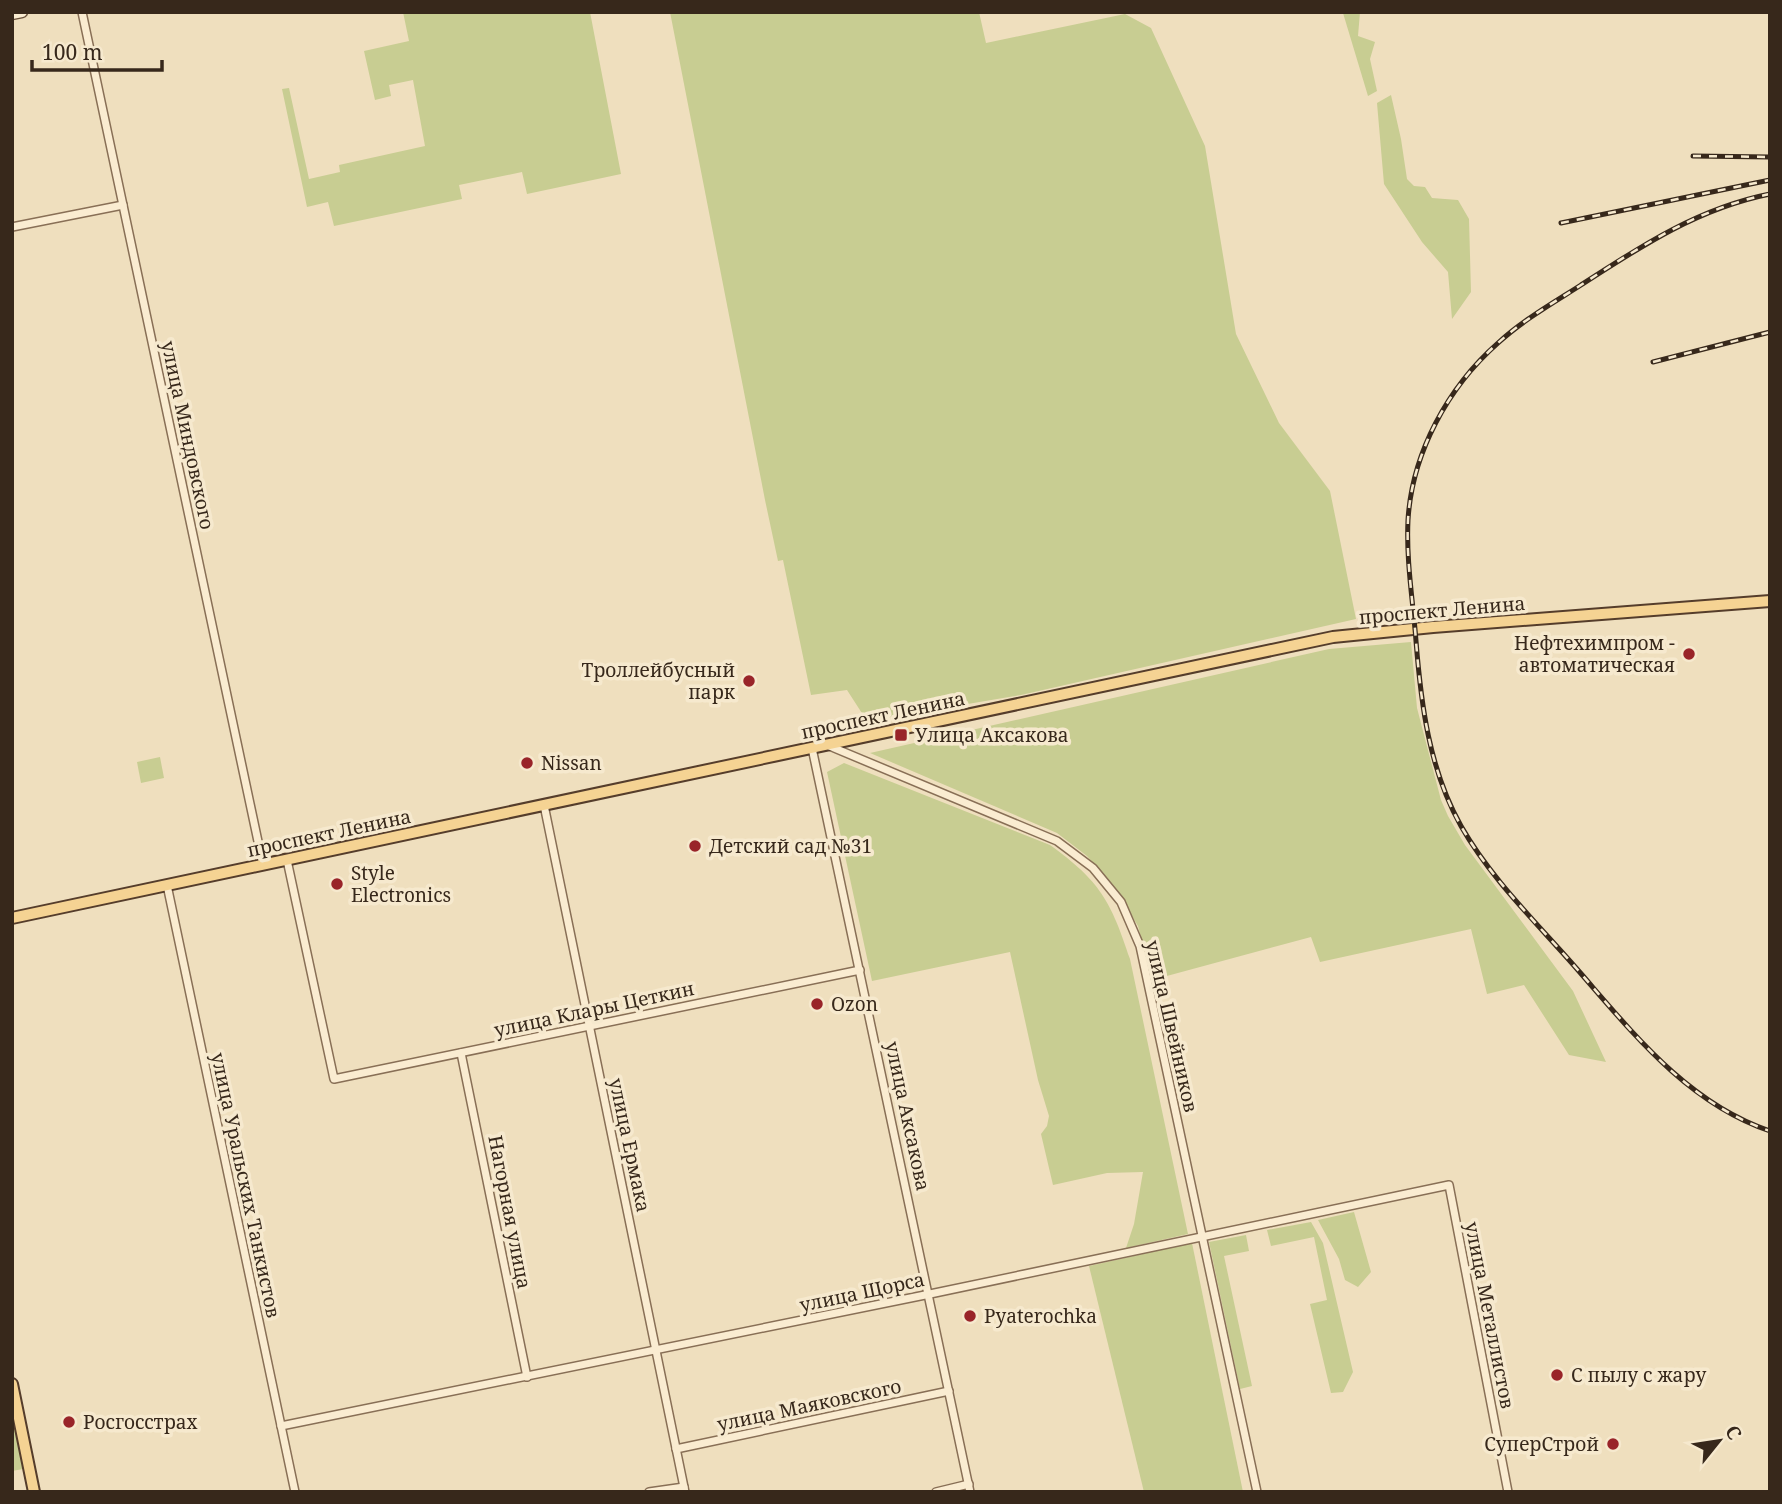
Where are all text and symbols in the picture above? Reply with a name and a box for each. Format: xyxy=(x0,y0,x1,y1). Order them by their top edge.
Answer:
scale bar xyxy=(32,28,161,72)
text: 100 m xyxy=(42,38,103,66)
street label: улица Миндовского xyxy=(155,338,221,532)
street label: проспект Ленина xyxy=(1358,590,1526,630)
place label: Нефтехимпром - автоматическая xyxy=(1514,630,1675,678)
marker: Нефтехимпром - автоматическая xyxy=(1681,646,1697,662)
place label: Троллейбусный парк xyxy=(581,657,736,705)
marker: Троллейбусный парк xyxy=(741,673,757,689)
street label: проспект Ленина xyxy=(799,685,967,745)
place label: Улица Аксакова xyxy=(915,722,1069,748)
marker: Улица Аксакова xyxy=(893,727,909,743)
place label: Nissan xyxy=(541,750,602,776)
marker: Nissan xyxy=(519,755,535,771)
street label: проспект Ленина xyxy=(245,803,413,863)
place label: Детский сад №31 xyxy=(709,833,872,859)
marker: Детский сад №31 xyxy=(687,838,703,854)
place label: Style Electronics xyxy=(351,860,451,908)
marker: Style Electronics xyxy=(329,876,345,892)
street label: улица Швейников xyxy=(1140,937,1204,1115)
street label: улица Клары Цеткин xyxy=(491,975,697,1043)
place label: Ozon xyxy=(831,991,878,1017)
marker: Ozon xyxy=(809,996,825,1012)
street label: улица Аксакова xyxy=(879,1039,937,1193)
street label: улица Уральских Танкистов xyxy=(205,1050,287,1320)
street label: улица Ермака xyxy=(603,1076,657,1214)
street label: Нагорная улица xyxy=(482,1133,538,1291)
street label: улица Металлистов xyxy=(1459,1219,1521,1411)
street label: улица Щорса xyxy=(797,1266,927,1318)
place label: Pyaterochka xyxy=(984,1303,1097,1329)
marker: Pyaterochka xyxy=(962,1308,978,1324)
place label: С пылу с жару xyxy=(1571,1362,1707,1388)
marker: С пылу с жару xyxy=(1549,1367,1565,1383)
street label: улица Маяковского xyxy=(714,1373,904,1437)
north arrow xyxy=(1684,1406,1754,1476)
place label: Росгосстрах xyxy=(83,1409,198,1435)
marker: Росгосстрах xyxy=(61,1414,77,1430)
text: С xyxy=(1719,1421,1748,1444)
place label: СуперСтрой xyxy=(1484,1431,1599,1457)
marker: СуперСтрой xyxy=(1605,1436,1621,1452)

